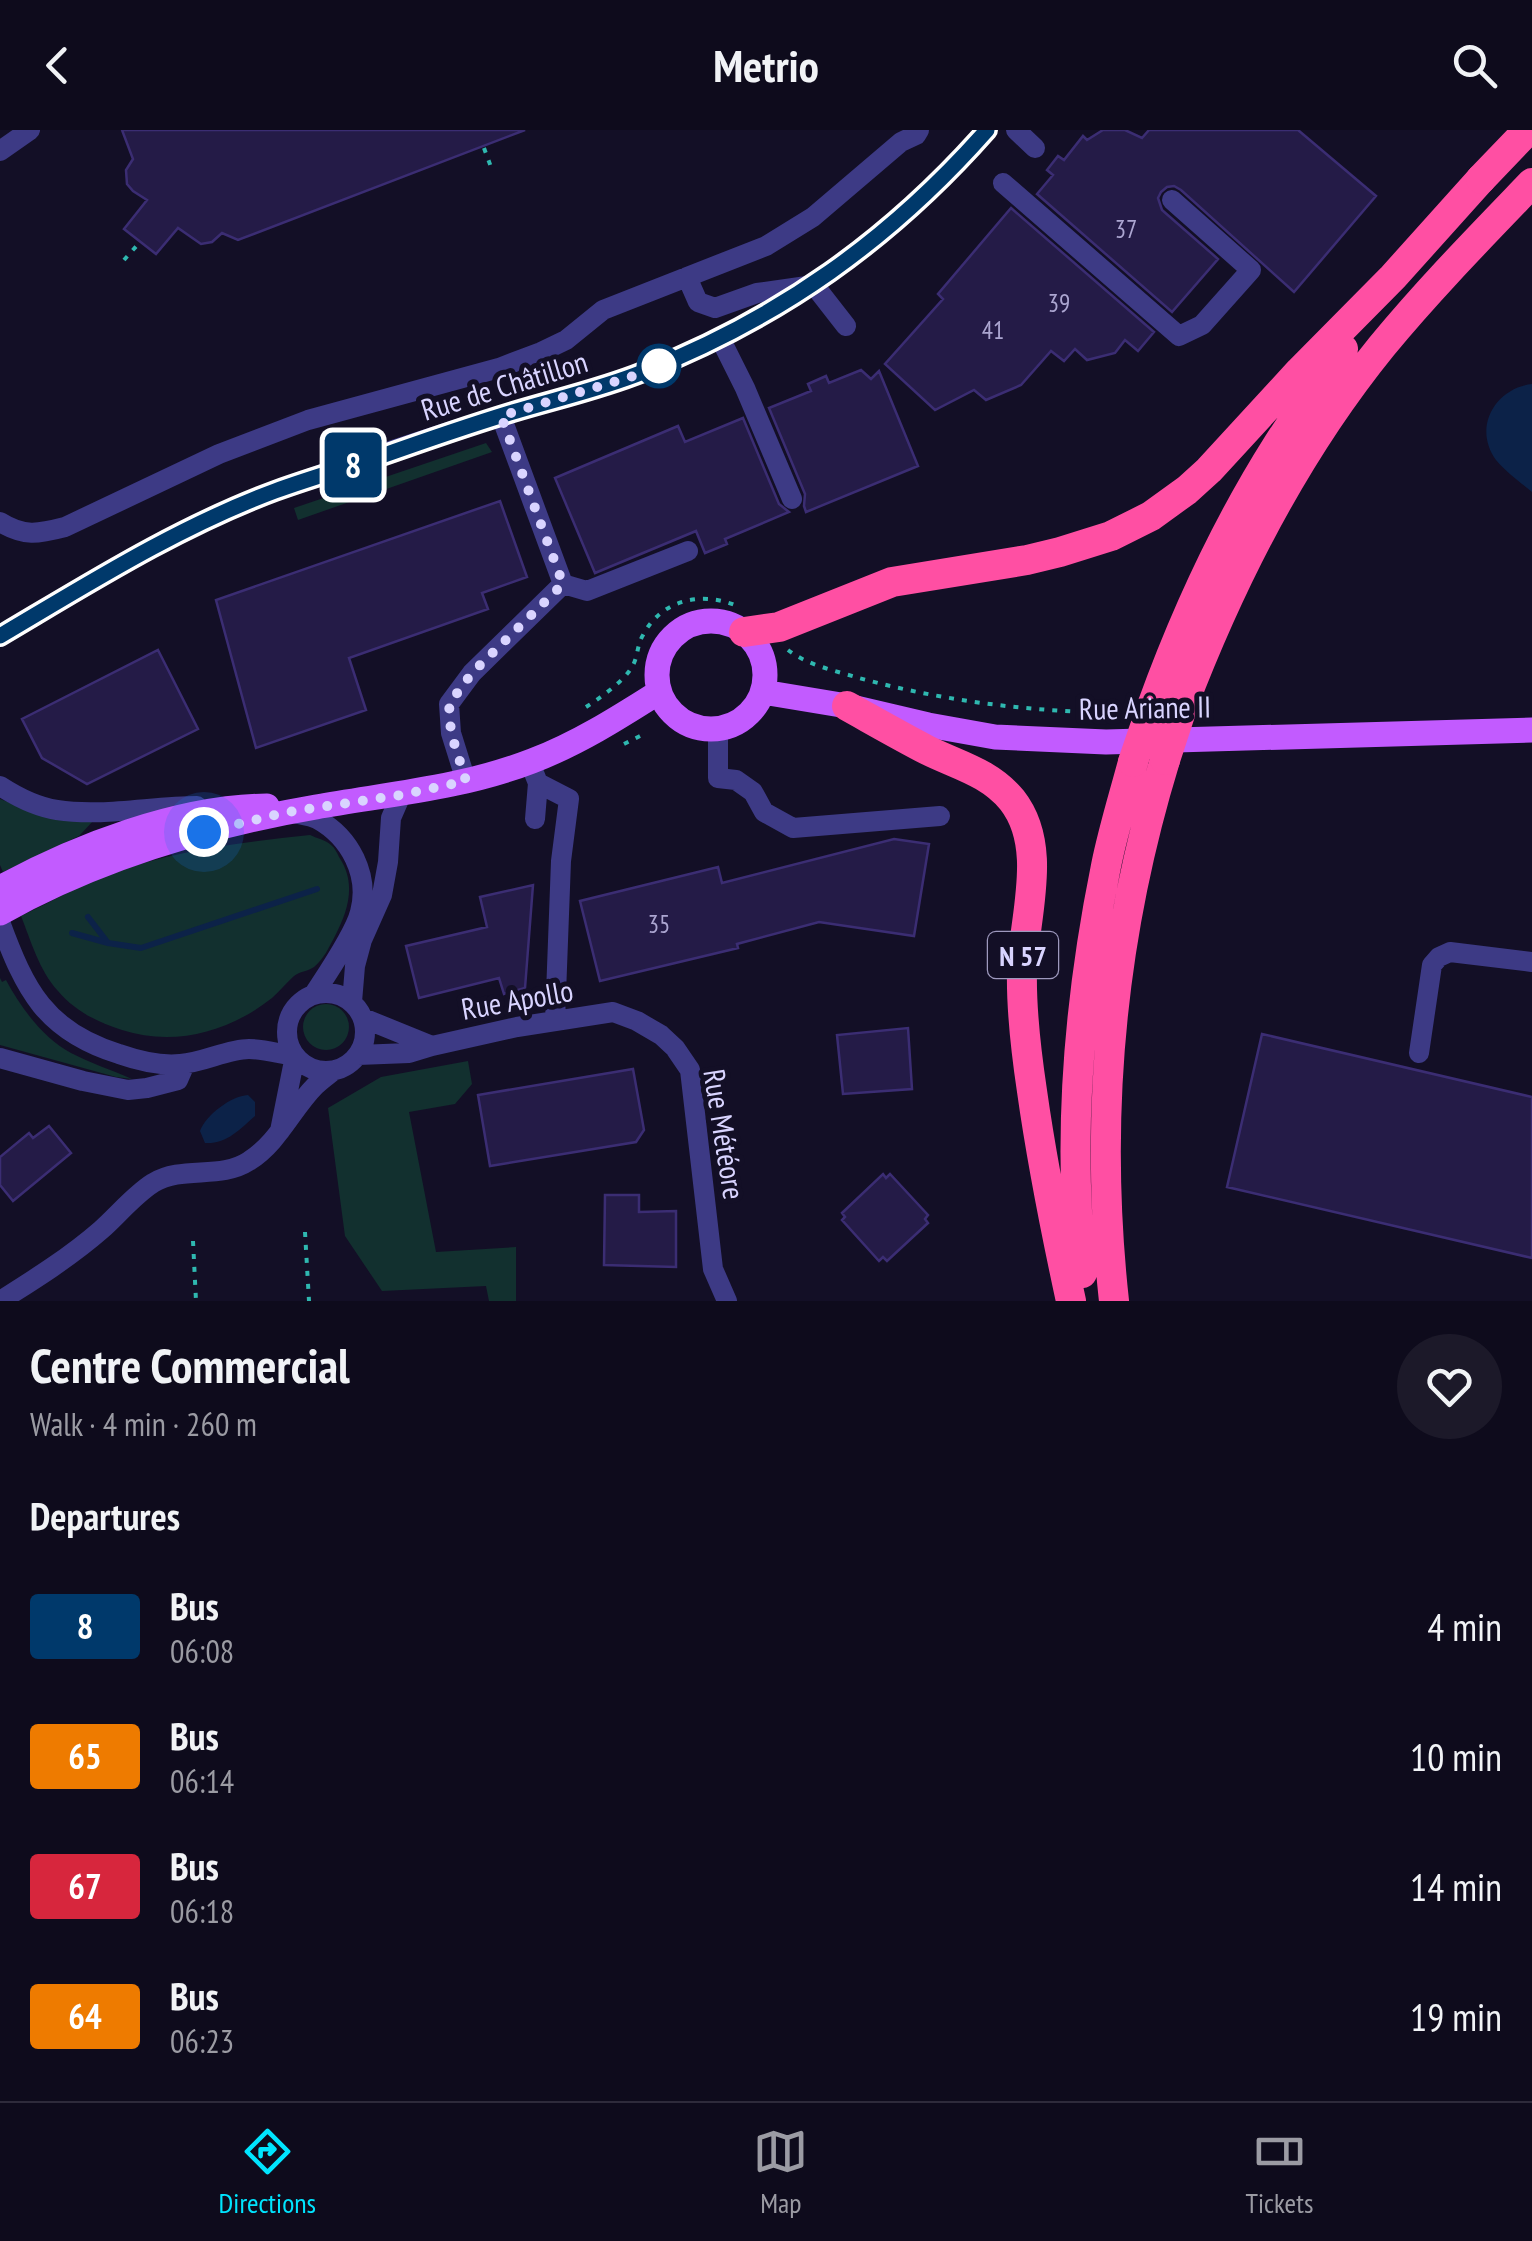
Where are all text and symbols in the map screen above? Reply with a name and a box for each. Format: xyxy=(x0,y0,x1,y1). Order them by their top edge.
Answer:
text: Metrio xyxy=(713,36,819,94)
icon: back xyxy=(30,38,85,93)
icon: search xyxy=(1447,38,1502,93)
house number: 37 xyxy=(1115,213,1137,245)
house number: 39 xyxy=(1048,287,1070,319)
house number: 41 xyxy=(982,314,1004,346)
street label: Rue de Châtillon xyxy=(416,341,592,429)
unlabelled marker xyxy=(638,345,680,387)
line badge: 8 xyxy=(320,432,386,498)
text: 8 xyxy=(345,442,361,488)
street label: Rue Ariane II xyxy=(1079,686,1211,728)
your location xyxy=(179,807,229,857)
house number: 35 xyxy=(648,908,670,940)
road number: N 57 xyxy=(988,932,1058,978)
street label: Rue Apollo xyxy=(458,970,576,1028)
street label: Rue Météore xyxy=(695,1066,755,1202)
text: Centre Commercial xyxy=(30,1334,350,1396)
button: heart xyxy=(1397,1334,1502,1439)
text: Walk · 4 min · 260 m xyxy=(30,1403,257,1445)
text: Departures xyxy=(30,1491,180,1540)
text: Bus xyxy=(170,1581,219,1630)
text: 4 min xyxy=(1427,1602,1502,1651)
text: 8 xyxy=(77,1603,93,1649)
text: 06:08 xyxy=(170,1630,234,1672)
text: Bus xyxy=(170,1711,219,1760)
text: 10 min xyxy=(1410,1732,1502,1781)
text: 65 xyxy=(68,1733,102,1779)
text: 06:14 xyxy=(170,1760,234,1802)
text: Bus xyxy=(170,1841,219,1890)
text: 14 min xyxy=(1410,1862,1502,1911)
text: 67 xyxy=(68,1863,102,1909)
text: 06:18 xyxy=(170,1890,234,1932)
text: Bus xyxy=(170,1971,219,2020)
text: 19 min xyxy=(1410,1992,1502,2041)
text: 64 xyxy=(68,1993,102,2039)
text: 06:23 xyxy=(170,2020,234,2062)
tab: Directions xyxy=(219,2124,316,2221)
tab: Map xyxy=(753,2124,808,2221)
tab: Tickets xyxy=(1245,2124,1313,2221)

